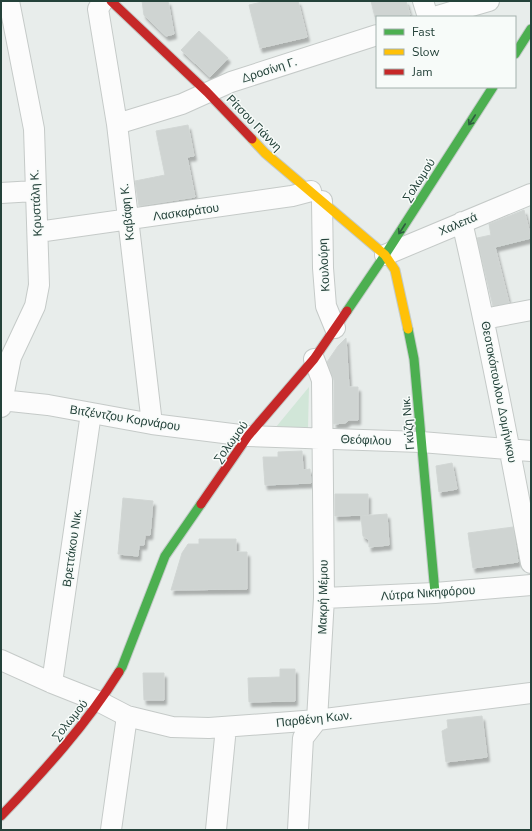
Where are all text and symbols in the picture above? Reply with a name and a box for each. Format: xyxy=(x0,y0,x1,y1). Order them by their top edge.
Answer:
legend xyxy=(376,16,516,88)
text: Fast xyxy=(412,24,435,40)
text: Slow xyxy=(412,44,440,60)
street label: Δροσίνη Γ. xyxy=(239,54,299,86)
text: Jam xyxy=(411,64,433,80)
street label: Ρίτσου Γιάννη xyxy=(223,91,285,155)
one-way arrow xyxy=(468,114,476,125)
street label: Σολωμού xyxy=(399,155,439,205)
street label: Κρυστάλη Κ. xyxy=(26,169,46,237)
street label: Καβάφη Κ. xyxy=(116,183,138,241)
street label: Λασκαράτου xyxy=(152,199,220,225)
street label: Χαλεπά xyxy=(436,209,480,239)
one-way arrow xyxy=(397,223,405,235)
street label: Κουλούρη xyxy=(315,238,333,292)
street label: Θεοτοκόπουλου Δομήνικου xyxy=(477,320,521,464)
street label: Γκύζη Νικ. xyxy=(398,395,418,451)
street label: Βιτζέντζου Κορνάρου xyxy=(69,401,181,435)
street label: Σολωμού xyxy=(210,418,252,466)
street label: Θεόφιλου xyxy=(340,431,392,449)
street label: Βρεττάκου Νικ. xyxy=(59,508,85,588)
street label: Μακρή Μέμου xyxy=(314,559,332,635)
street label: Λύτρα Νικηφόρου xyxy=(380,582,476,604)
street label: Σολωμού xyxy=(48,696,92,744)
street label: Παρθένη Κων. xyxy=(275,707,353,731)

